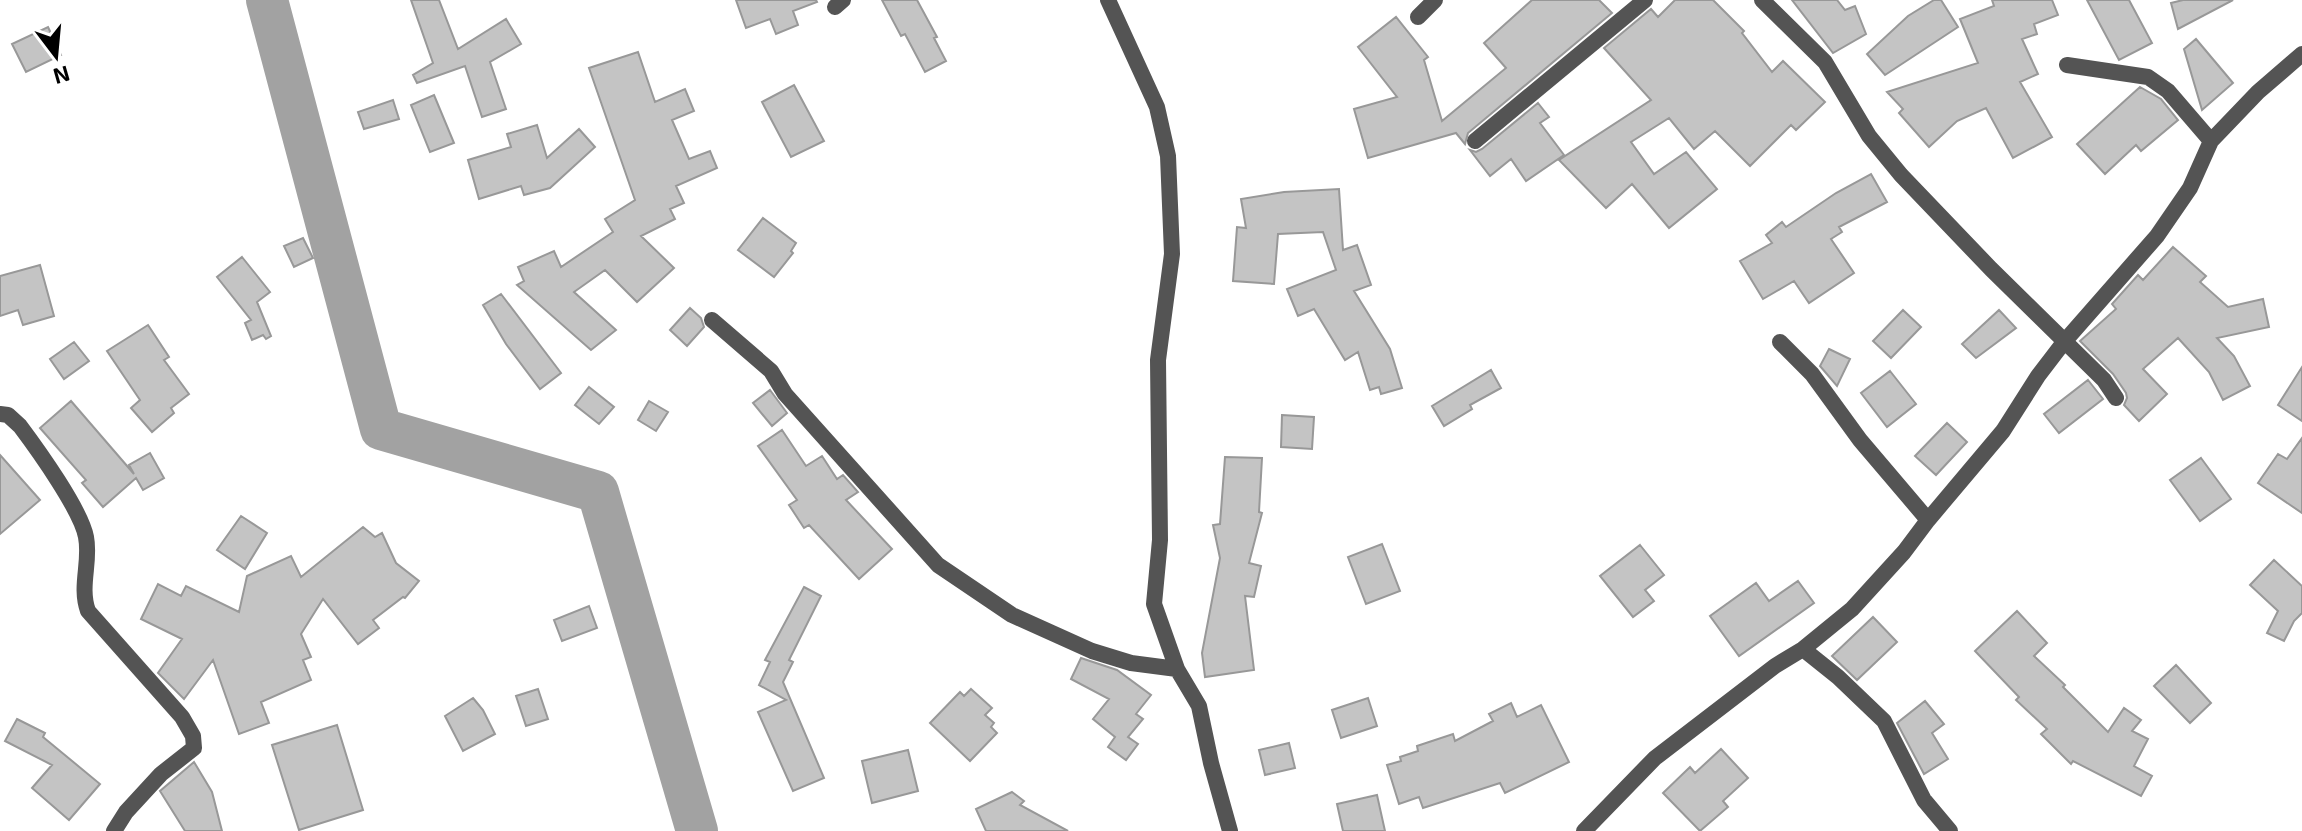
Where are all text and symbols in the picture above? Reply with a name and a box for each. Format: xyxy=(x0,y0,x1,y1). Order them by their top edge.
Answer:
north arrow xyxy=(16,16,96,96)
text: N xyxy=(51,62,73,91)

